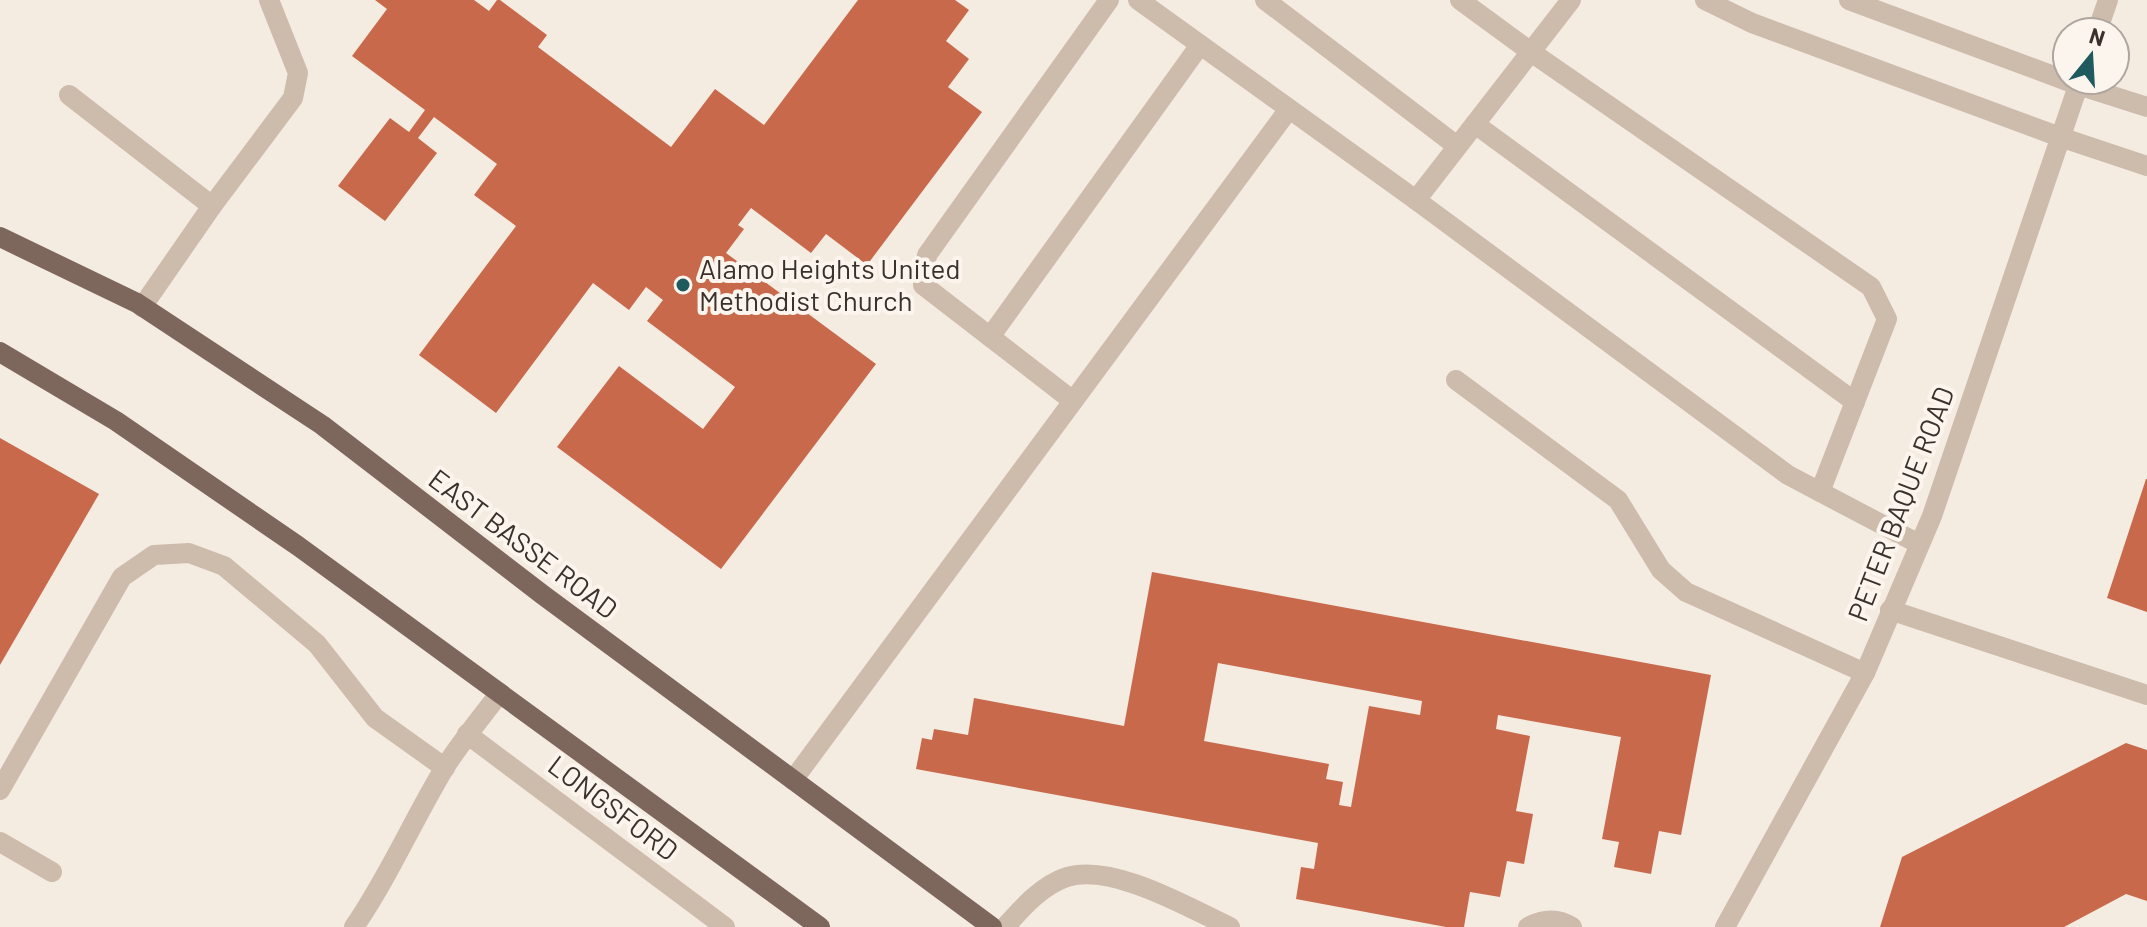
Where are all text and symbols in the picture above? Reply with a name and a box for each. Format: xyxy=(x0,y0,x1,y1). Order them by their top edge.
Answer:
north arrow xyxy=(2051,16,2131,96)
text: N xyxy=(2087,21,2108,51)
place label: Alamo Heights United Methodist Church xyxy=(699,251,961,317)
marker: Alamo Heights United Methodist Church xyxy=(674,276,692,294)
street label: PETER BAQUE ROAD xyxy=(1840,382,1960,626)
street label: EAST BASSE ROAD xyxy=(423,461,625,625)
street label: LONGSFORD xyxy=(542,747,685,867)

